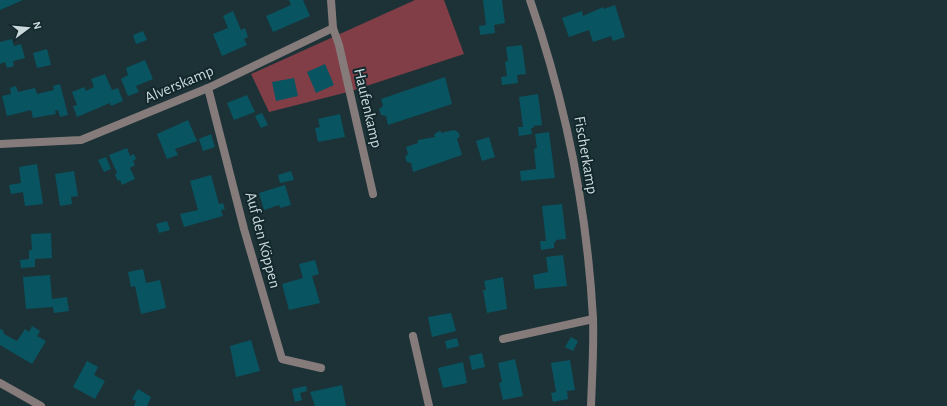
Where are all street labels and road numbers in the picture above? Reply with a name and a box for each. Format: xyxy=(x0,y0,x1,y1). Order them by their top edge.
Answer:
street label: Alverskamp xyxy=(142,62,216,106)
street label: Haufenkamp xyxy=(351,67,385,149)
street label: Fischerkamp xyxy=(571,115,601,195)
street label: Auf den Köppen xyxy=(242,190,284,290)

